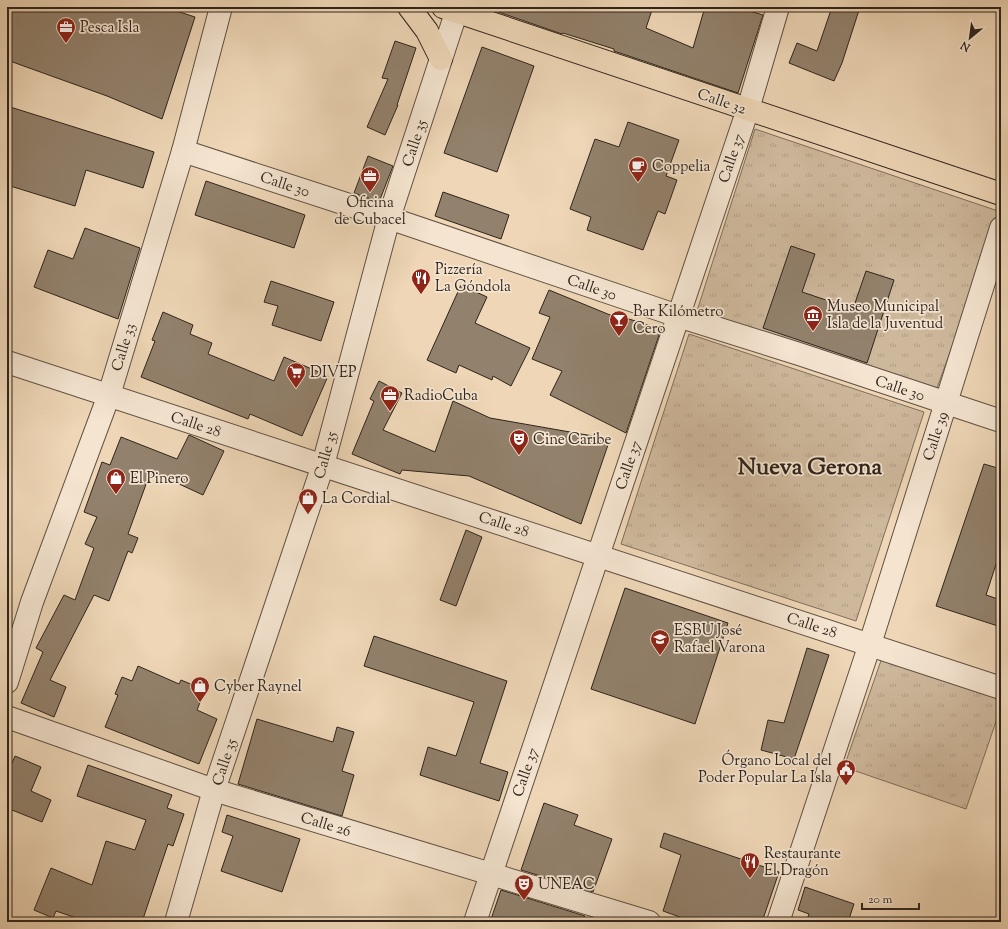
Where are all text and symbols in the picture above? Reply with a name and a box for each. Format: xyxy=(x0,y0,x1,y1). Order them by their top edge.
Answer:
office icon: Pesca Isla xyxy=(55,16,77,44)
place label: Pesca Isla xyxy=(80,18,140,39)
north arrow xyxy=(950,18,990,58)
text: N xyxy=(958,37,974,55)
street label: Calle 32 xyxy=(694,84,749,121)
street label: Calle 35 xyxy=(398,117,433,170)
street label: Calle 37 xyxy=(714,131,751,186)
cafe icon: Coppelia xyxy=(627,155,649,183)
place label: Coppelia xyxy=(652,157,711,178)
office icon: Oficina de Cubacel xyxy=(359,165,381,193)
street label: Calle 30 xyxy=(257,168,312,203)
place label: Oficina de Cubacel xyxy=(334,193,406,231)
place label: Pizzería La Góndola xyxy=(435,260,511,298)
restaurant icon: Pizzería La Góndola xyxy=(410,267,432,295)
street label: Calle 30 xyxy=(564,270,619,307)
place label: Museo Municipal Isla de la Juventud xyxy=(827,297,944,335)
place label: Bar Kilómetro Cero xyxy=(633,302,723,340)
museum icon: Museo Municipal Isla de la Juventud xyxy=(802,304,824,332)
bar icon: Bar Kilómetro Cero xyxy=(608,309,630,337)
street label: Calle 33 xyxy=(107,321,142,374)
supermarket icon: DIVEP xyxy=(285,361,307,389)
place label: DIVEP xyxy=(310,363,357,384)
street label: Calle 30 xyxy=(872,372,927,407)
office icon: RadioCuba xyxy=(379,384,401,412)
place label: RadioCuba xyxy=(404,386,478,407)
street label: Calle 28 xyxy=(168,407,223,443)
street label: Calle 39 xyxy=(919,409,954,464)
theatre icon: Cine Caribe xyxy=(508,428,530,456)
street label: Calle 35 xyxy=(310,429,343,482)
place label: Cine Caribe xyxy=(533,430,612,451)
street label: Calle 37 xyxy=(611,438,648,493)
district label: Nueva Gerona xyxy=(738,452,883,485)
shop icon: El Pinero xyxy=(105,467,127,495)
place label: El Pinero xyxy=(130,469,189,490)
shop icon: La Cordial xyxy=(297,487,319,515)
place label: La Cordial xyxy=(322,489,391,510)
street label: Calle 28 xyxy=(476,507,531,543)
street label: Calle 28 xyxy=(784,608,839,644)
place label: ESBU José Rafael Varona xyxy=(674,621,765,659)
school or university icon: ESBU José Rafael Varona xyxy=(649,628,671,656)
shop icon: Cyber Raynel xyxy=(189,675,211,703)
place label: Cyber Raynel xyxy=(214,677,302,698)
street label: Calle 35 xyxy=(208,736,243,789)
street label: Calle 37 xyxy=(508,745,545,800)
place label: Órgano Local del Poder Popular La Isla xyxy=(698,749,832,789)
public building icon: Órgano Local del Poder Popular La Isla xyxy=(835,758,857,786)
street label: Calle 26 xyxy=(298,808,353,843)
place label: Restaurante El Dragón xyxy=(764,844,841,882)
restaurant icon: Restaurante El Dragón xyxy=(739,851,761,879)
theatre icon: UNEAC xyxy=(513,873,535,901)
place label: UNEAC xyxy=(538,875,595,896)
scale bar xyxy=(862,885,919,911)
text: 20 m xyxy=(868,891,893,909)

